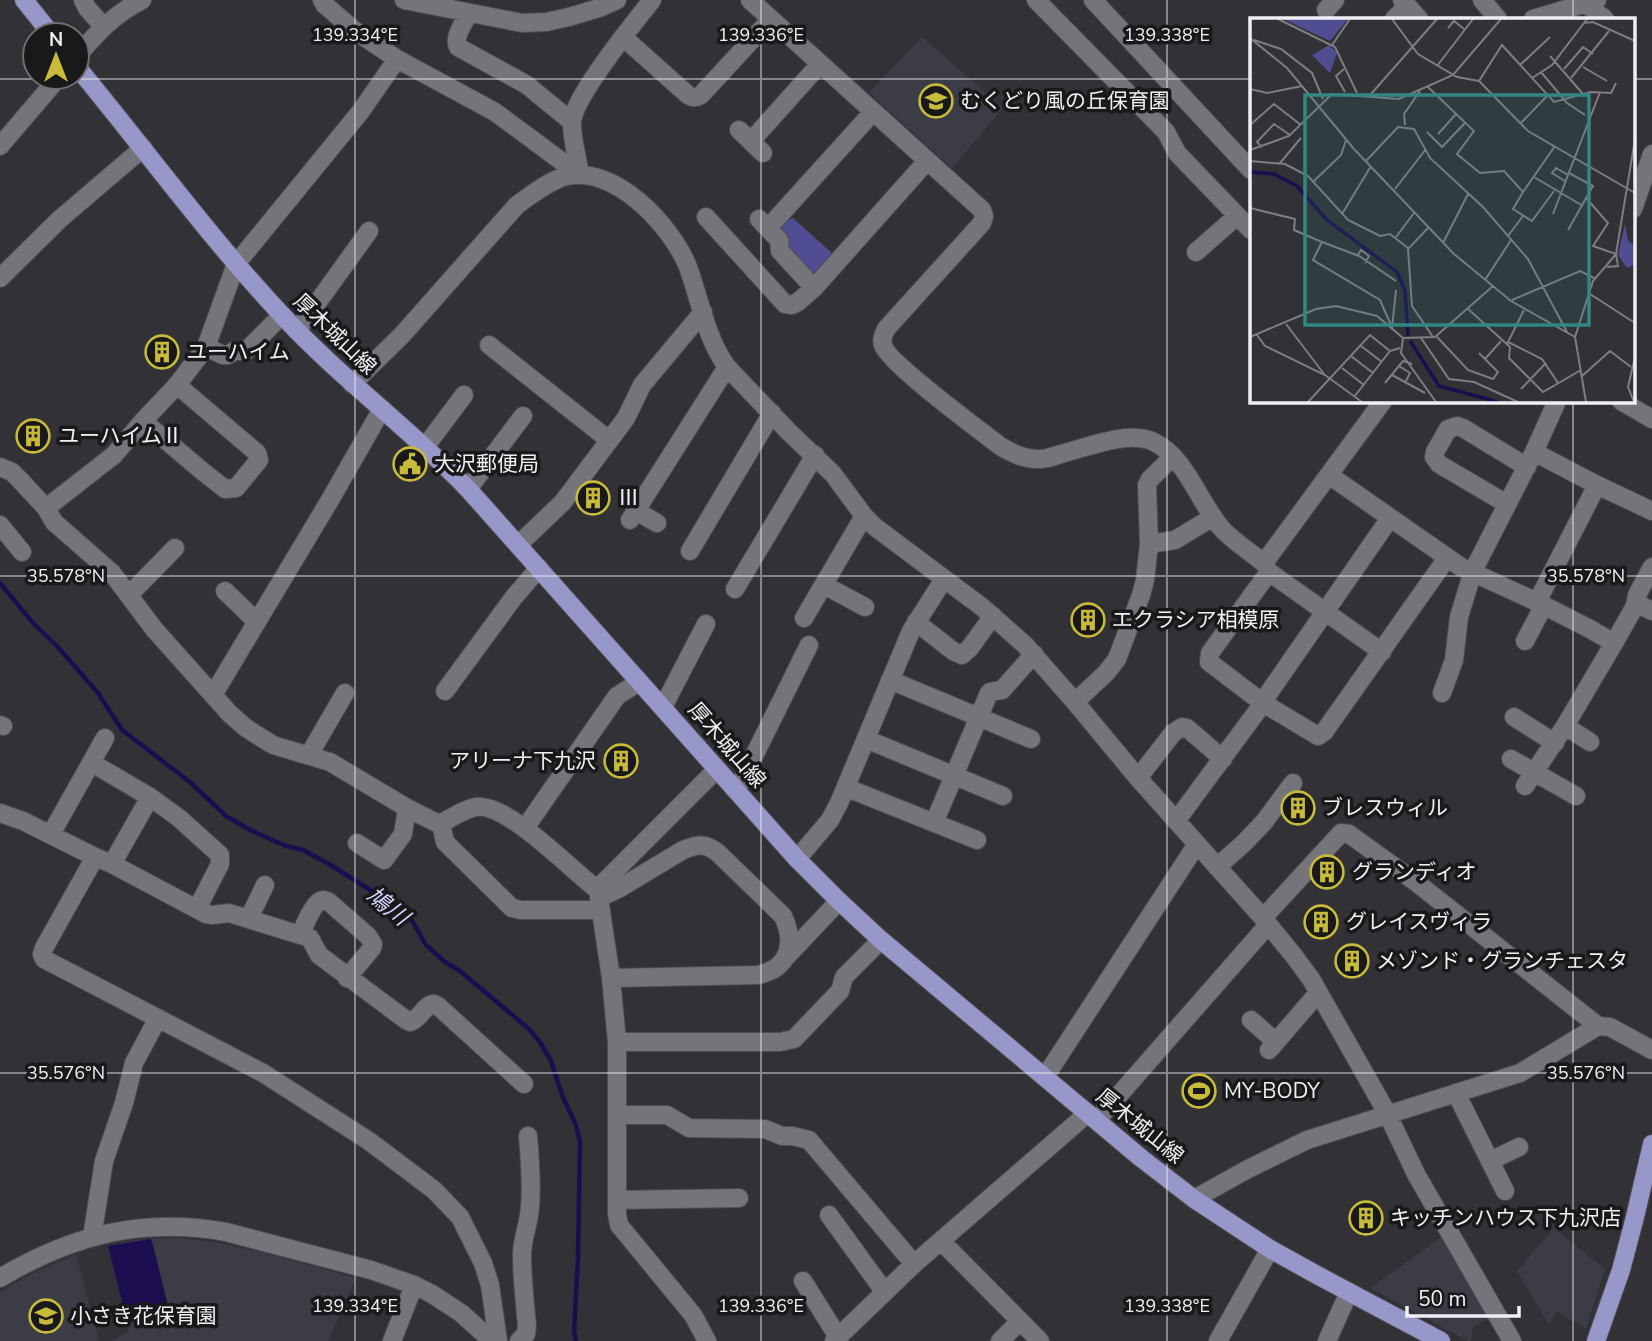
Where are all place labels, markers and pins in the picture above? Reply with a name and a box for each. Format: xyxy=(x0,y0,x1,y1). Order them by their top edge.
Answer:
school or university icon: むくどり風の丘保育園 xyxy=(917,82,955,120)
place label: むくどり風の丘保育園 xyxy=(960,87,1170,115)
building icon: ユーハイム xyxy=(143,333,181,371)
place label: ユーハイム xyxy=(186,338,290,366)
building icon: ユーハイムⅡ xyxy=(14,417,52,455)
place label: ユーハイムⅡ xyxy=(58,422,183,450)
public building icon: 大沢郵便局 xyxy=(391,445,429,483)
place label: 大沢郵便局 xyxy=(434,450,539,478)
building icon: Ⅲ xyxy=(574,479,612,517)
place label: Ⅲ xyxy=(618,484,639,512)
building icon: エクラシア相模原 xyxy=(1069,601,1107,639)
place label: エクラシア相模原 xyxy=(1112,606,1280,634)
building icon: アリーナ下九沢 xyxy=(602,742,640,780)
place label: アリーナ下九沢 xyxy=(449,747,596,775)
building icon: ブレスウィル xyxy=(1279,789,1317,827)
place label: ブレスウィル xyxy=(1322,794,1448,822)
building icon: グランディオ xyxy=(1308,853,1346,891)
place label: グランディオ xyxy=(1352,858,1477,886)
building icon: グレイスヴィラ xyxy=(1302,903,1340,941)
place label: グレイスヴィラ xyxy=(1346,908,1492,936)
building icon: メゾンド・グランチェスタ xyxy=(1333,942,1371,980)
place label: メゾンド・グランチェスタ xyxy=(1376,947,1628,975)
sports icon: MY-BODY xyxy=(1180,1072,1218,1110)
place label: MY-BODY xyxy=(1224,1077,1320,1105)
building icon: キッチンハウス下九沢店 xyxy=(1347,1199,1385,1237)
place label: キッチンハウス下九沢店 xyxy=(1390,1204,1621,1232)
school or university icon: 小さき花保育園 xyxy=(27,1297,65,1335)
place label: 小さき花保育園 xyxy=(70,1302,217,1330)

